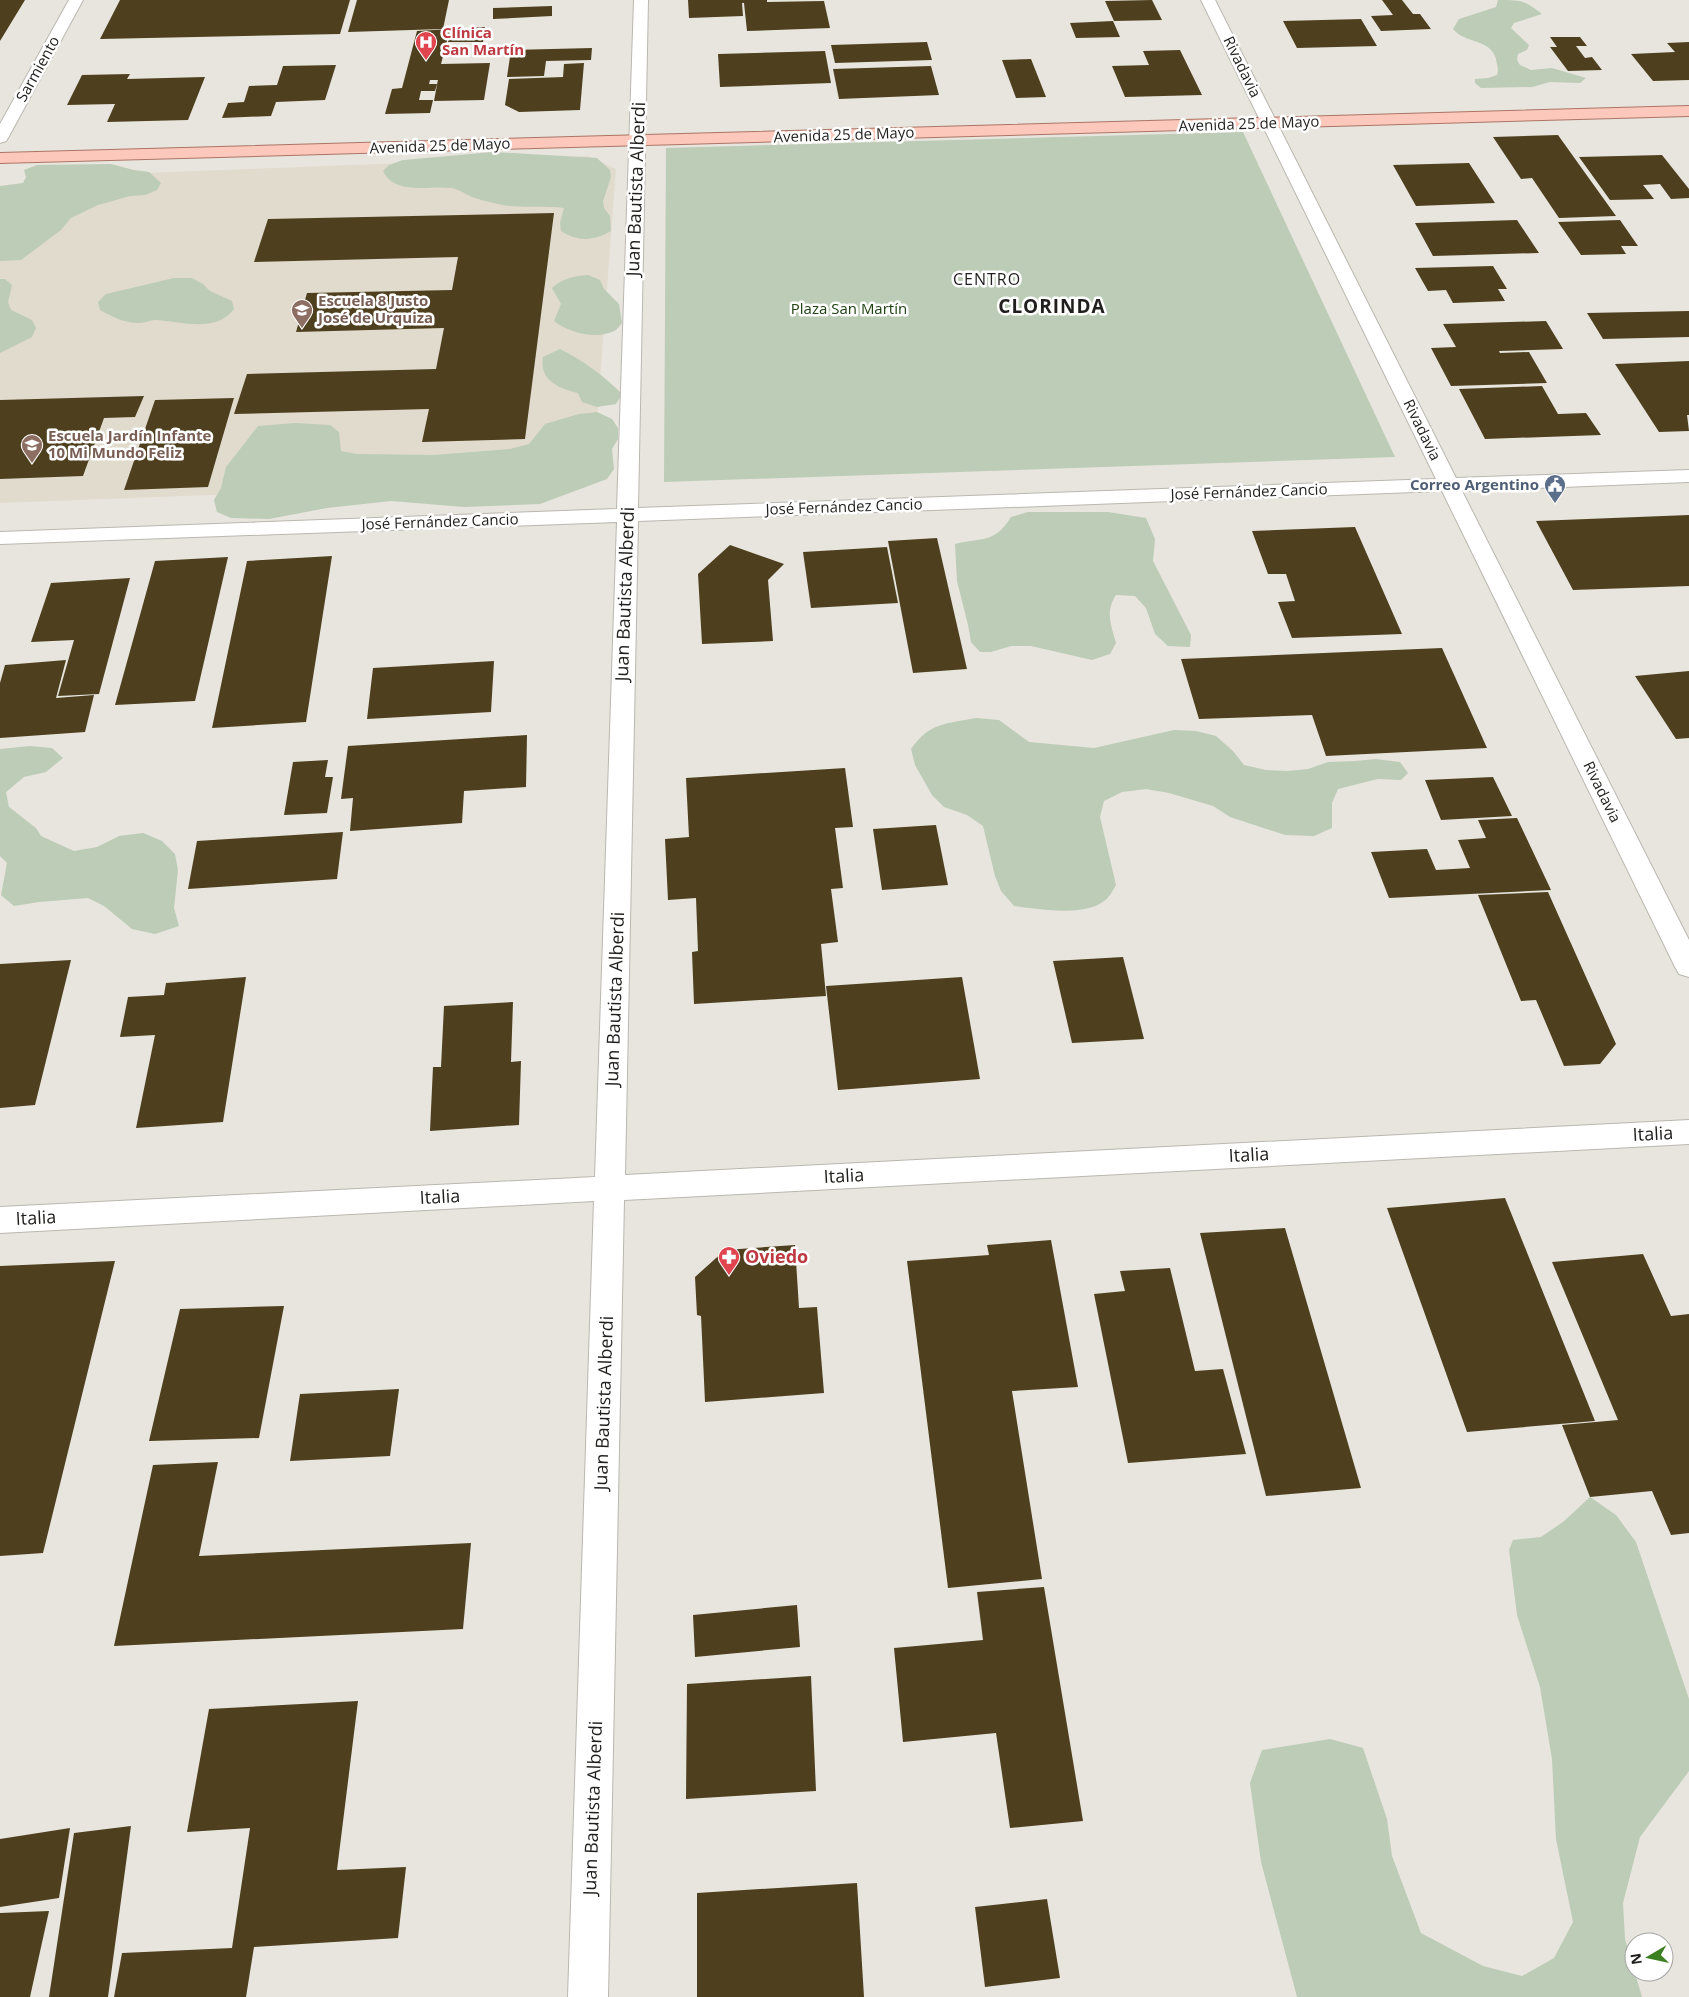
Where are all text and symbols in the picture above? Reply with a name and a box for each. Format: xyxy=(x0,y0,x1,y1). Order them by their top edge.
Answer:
place label: Clínica San Martín xyxy=(442,22,524,59)
hospital icon: Clínica San Martín xyxy=(414,30,438,61)
street label: Sarmiento xyxy=(11,32,63,105)
street label: Rivadavia xyxy=(1219,33,1266,101)
street label: Juan Bautista Alberdi xyxy=(620,101,650,279)
street label: Avenida 25 de Mayo xyxy=(1178,111,1320,135)
street label: Avenida 25 de Mayo xyxy=(773,122,915,146)
street label: Avenida 25 de Mayo xyxy=(369,133,511,157)
district label: CENTRO xyxy=(953,268,1021,290)
place label: Escuela 8 Justo José de Urquiza xyxy=(316,290,433,327)
district label: CLORINDA xyxy=(998,293,1106,319)
school or university icon: Escuela 8 Justo José de Urquiza xyxy=(290,298,314,329)
park label: Plaza San Martín xyxy=(791,298,907,318)
street label: Rivadavia xyxy=(1399,396,1446,464)
place label: Escuela Jardín Infante 10 Mi Mundo Feliz xyxy=(48,425,212,462)
school or university icon: Escuela Jardín Infante 10 Mi Mundo Feliz xyxy=(20,433,44,464)
public building icon: Correo Argentino xyxy=(1543,473,1567,504)
place label: Correo Argentino xyxy=(1410,474,1539,494)
street label: José Fernández Cancio xyxy=(1168,478,1328,504)
street label: José Fernández Cancio xyxy=(763,493,923,519)
street label: Juan Bautista Alberdi xyxy=(609,506,639,684)
street label: José Fernández Cancio xyxy=(359,508,519,534)
street label: Rivadavia xyxy=(1579,758,1626,826)
street label: Juan Bautista Alberdi xyxy=(599,911,629,1089)
street label: Italia xyxy=(1632,1120,1674,1146)
street label: Italia xyxy=(1228,1141,1270,1167)
street label: Italia xyxy=(823,1162,865,1188)
street label: Italia xyxy=(419,1183,461,1209)
street label: Italia xyxy=(15,1204,57,1230)
place label: Oviedo xyxy=(745,1244,808,1268)
pharmacy icon: Oviedo xyxy=(717,1245,741,1276)
street label: Juan Bautista Alberdi xyxy=(588,1315,618,1493)
street label: Juan Bautista Alberdi xyxy=(577,1720,607,1898)
north arrow xyxy=(1624,1932,1674,1982)
text: N xyxy=(1625,1952,1646,1966)

